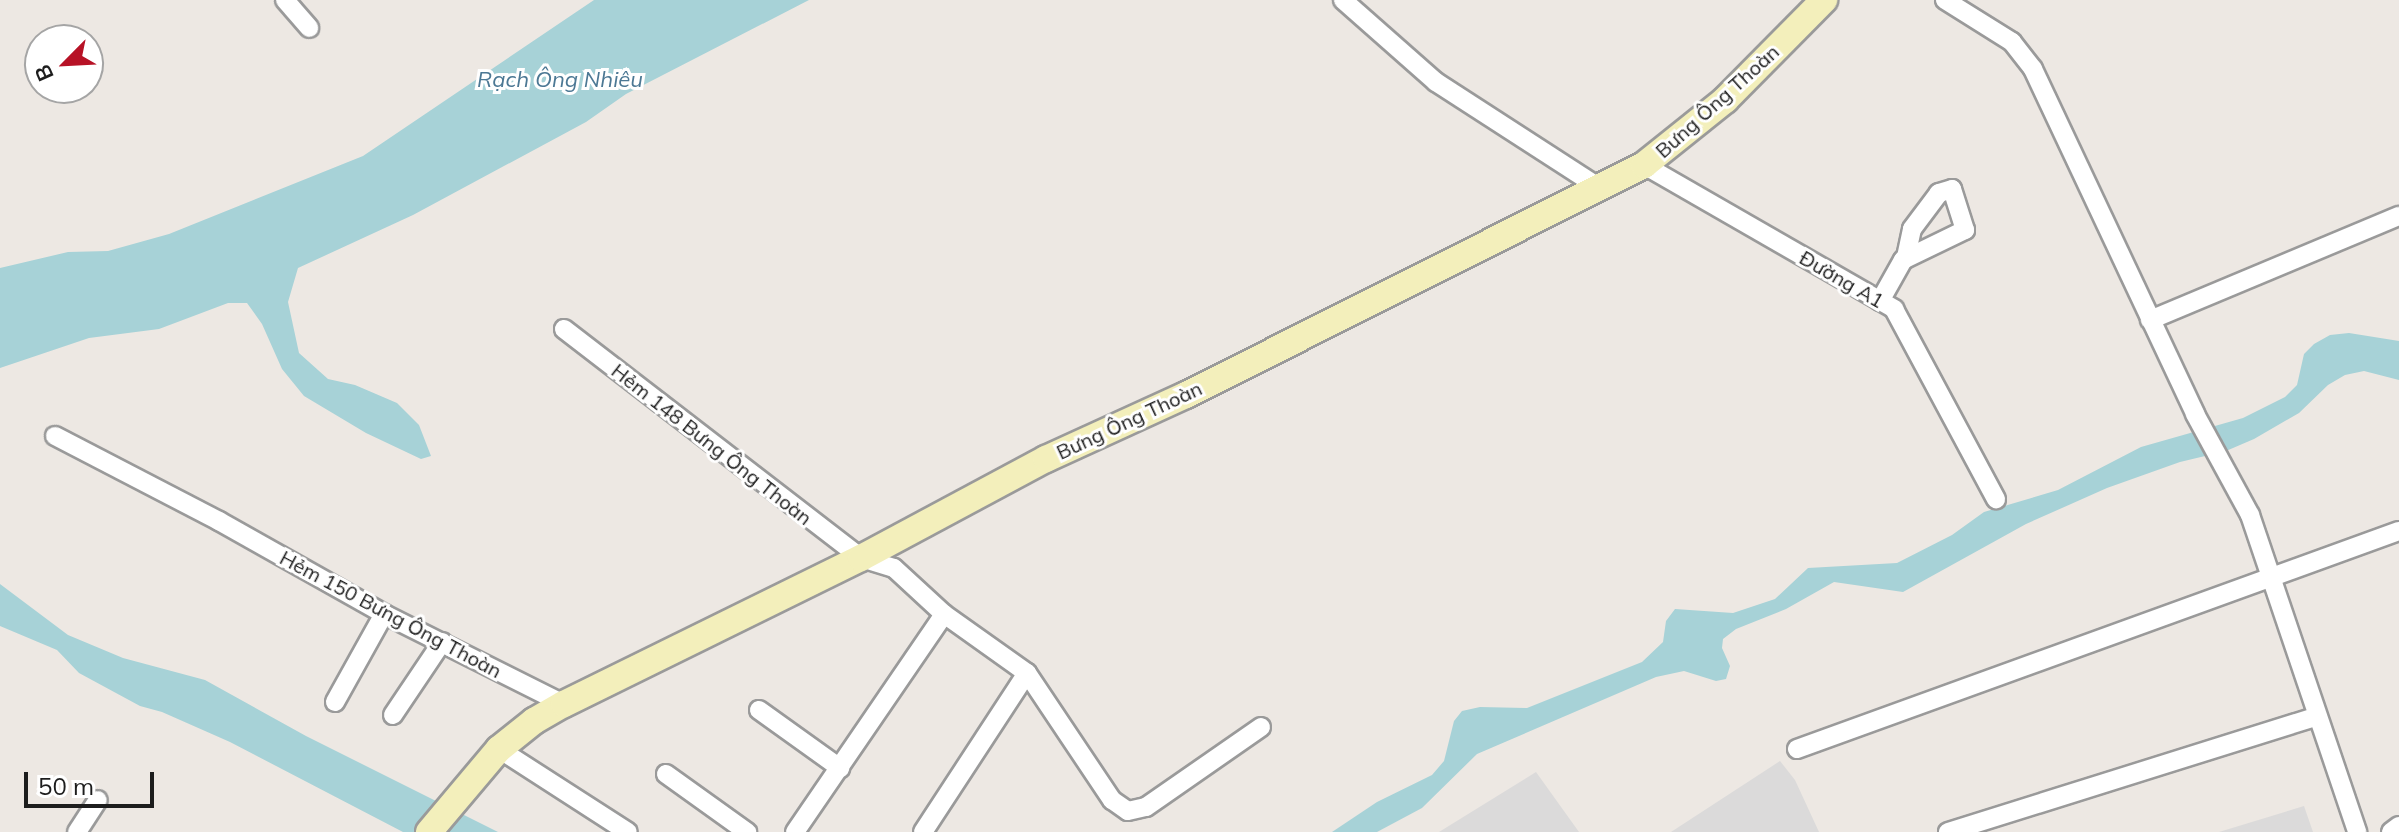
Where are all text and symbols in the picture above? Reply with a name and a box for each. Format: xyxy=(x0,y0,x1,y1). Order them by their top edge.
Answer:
north arrow xyxy=(24,24,104,104)
street label: Bưng Ông Thoàn xyxy=(1650,39,1784,163)
text: B xyxy=(28,60,60,86)
water label: Rạch Ông Nhiêu xyxy=(477,67,643,93)
street label: Đường A1 xyxy=(1795,245,1889,313)
street label: Hẻm 148 Bưng Ông Thoàn xyxy=(607,358,817,530)
street label: Bưng Ông Thoàn xyxy=(1053,376,1205,464)
street label: Hẻm 150 Bưng Ông Thoàn xyxy=(276,545,506,683)
scale bar xyxy=(28,756,158,806)
text: 50 m xyxy=(38,771,94,801)

